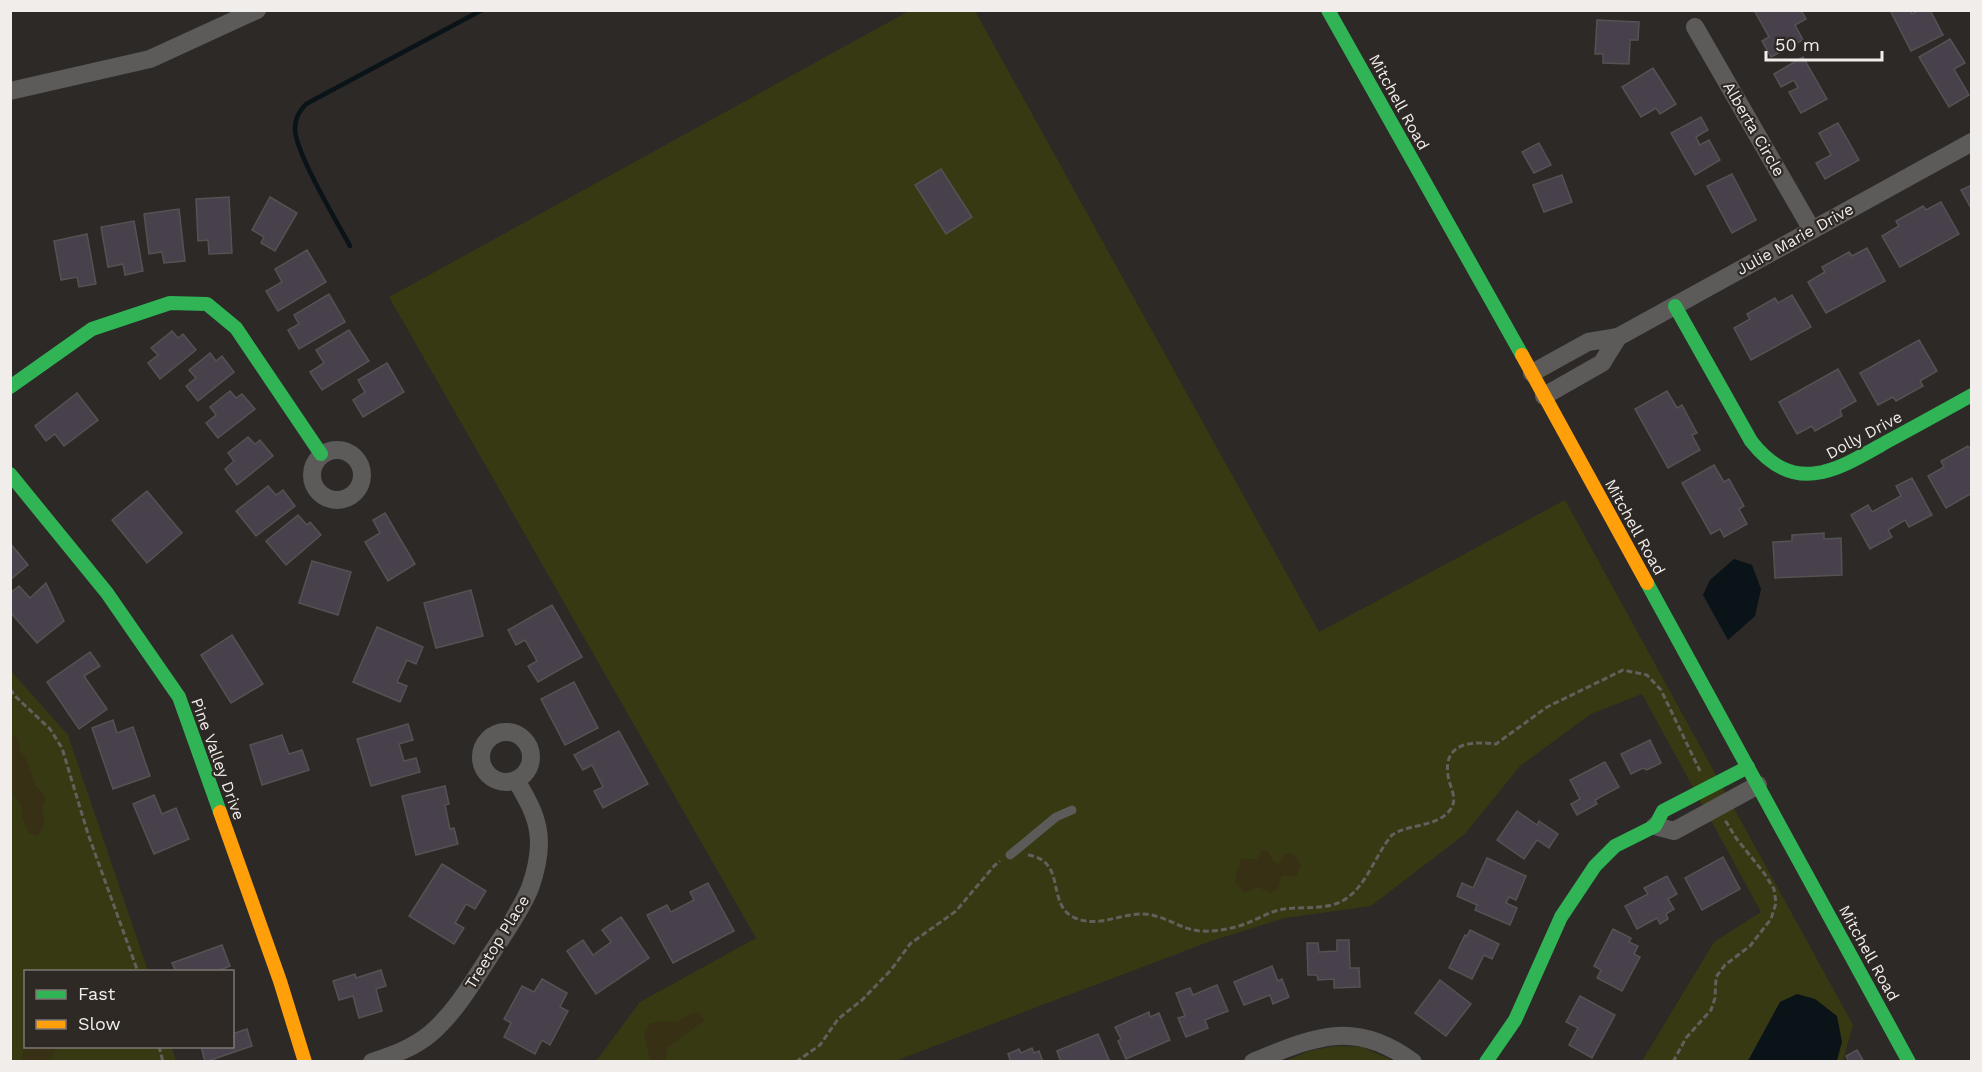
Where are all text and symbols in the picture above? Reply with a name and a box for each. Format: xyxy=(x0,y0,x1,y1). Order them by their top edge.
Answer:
scale bar xyxy=(1766,24,1882,62)
text: 50 m xyxy=(1775,34,1820,55)
street label: Mitchell Road xyxy=(1365,51,1433,153)
street label: Alberta Circle xyxy=(1719,78,1789,180)
street label: Julie Marie Drive xyxy=(1733,199,1857,279)
street label: Dolly Drive xyxy=(1823,407,1905,463)
street label: Mitchell Road xyxy=(1601,476,1669,578)
street label: Pine Valley Drive xyxy=(187,695,249,823)
street label: Treetop Place xyxy=(461,892,533,992)
street label: Mitchell Road xyxy=(1835,902,1903,1004)
legend xyxy=(24,970,234,1048)
text: Fast xyxy=(78,983,116,1004)
text: Slow xyxy=(78,1013,121,1034)

